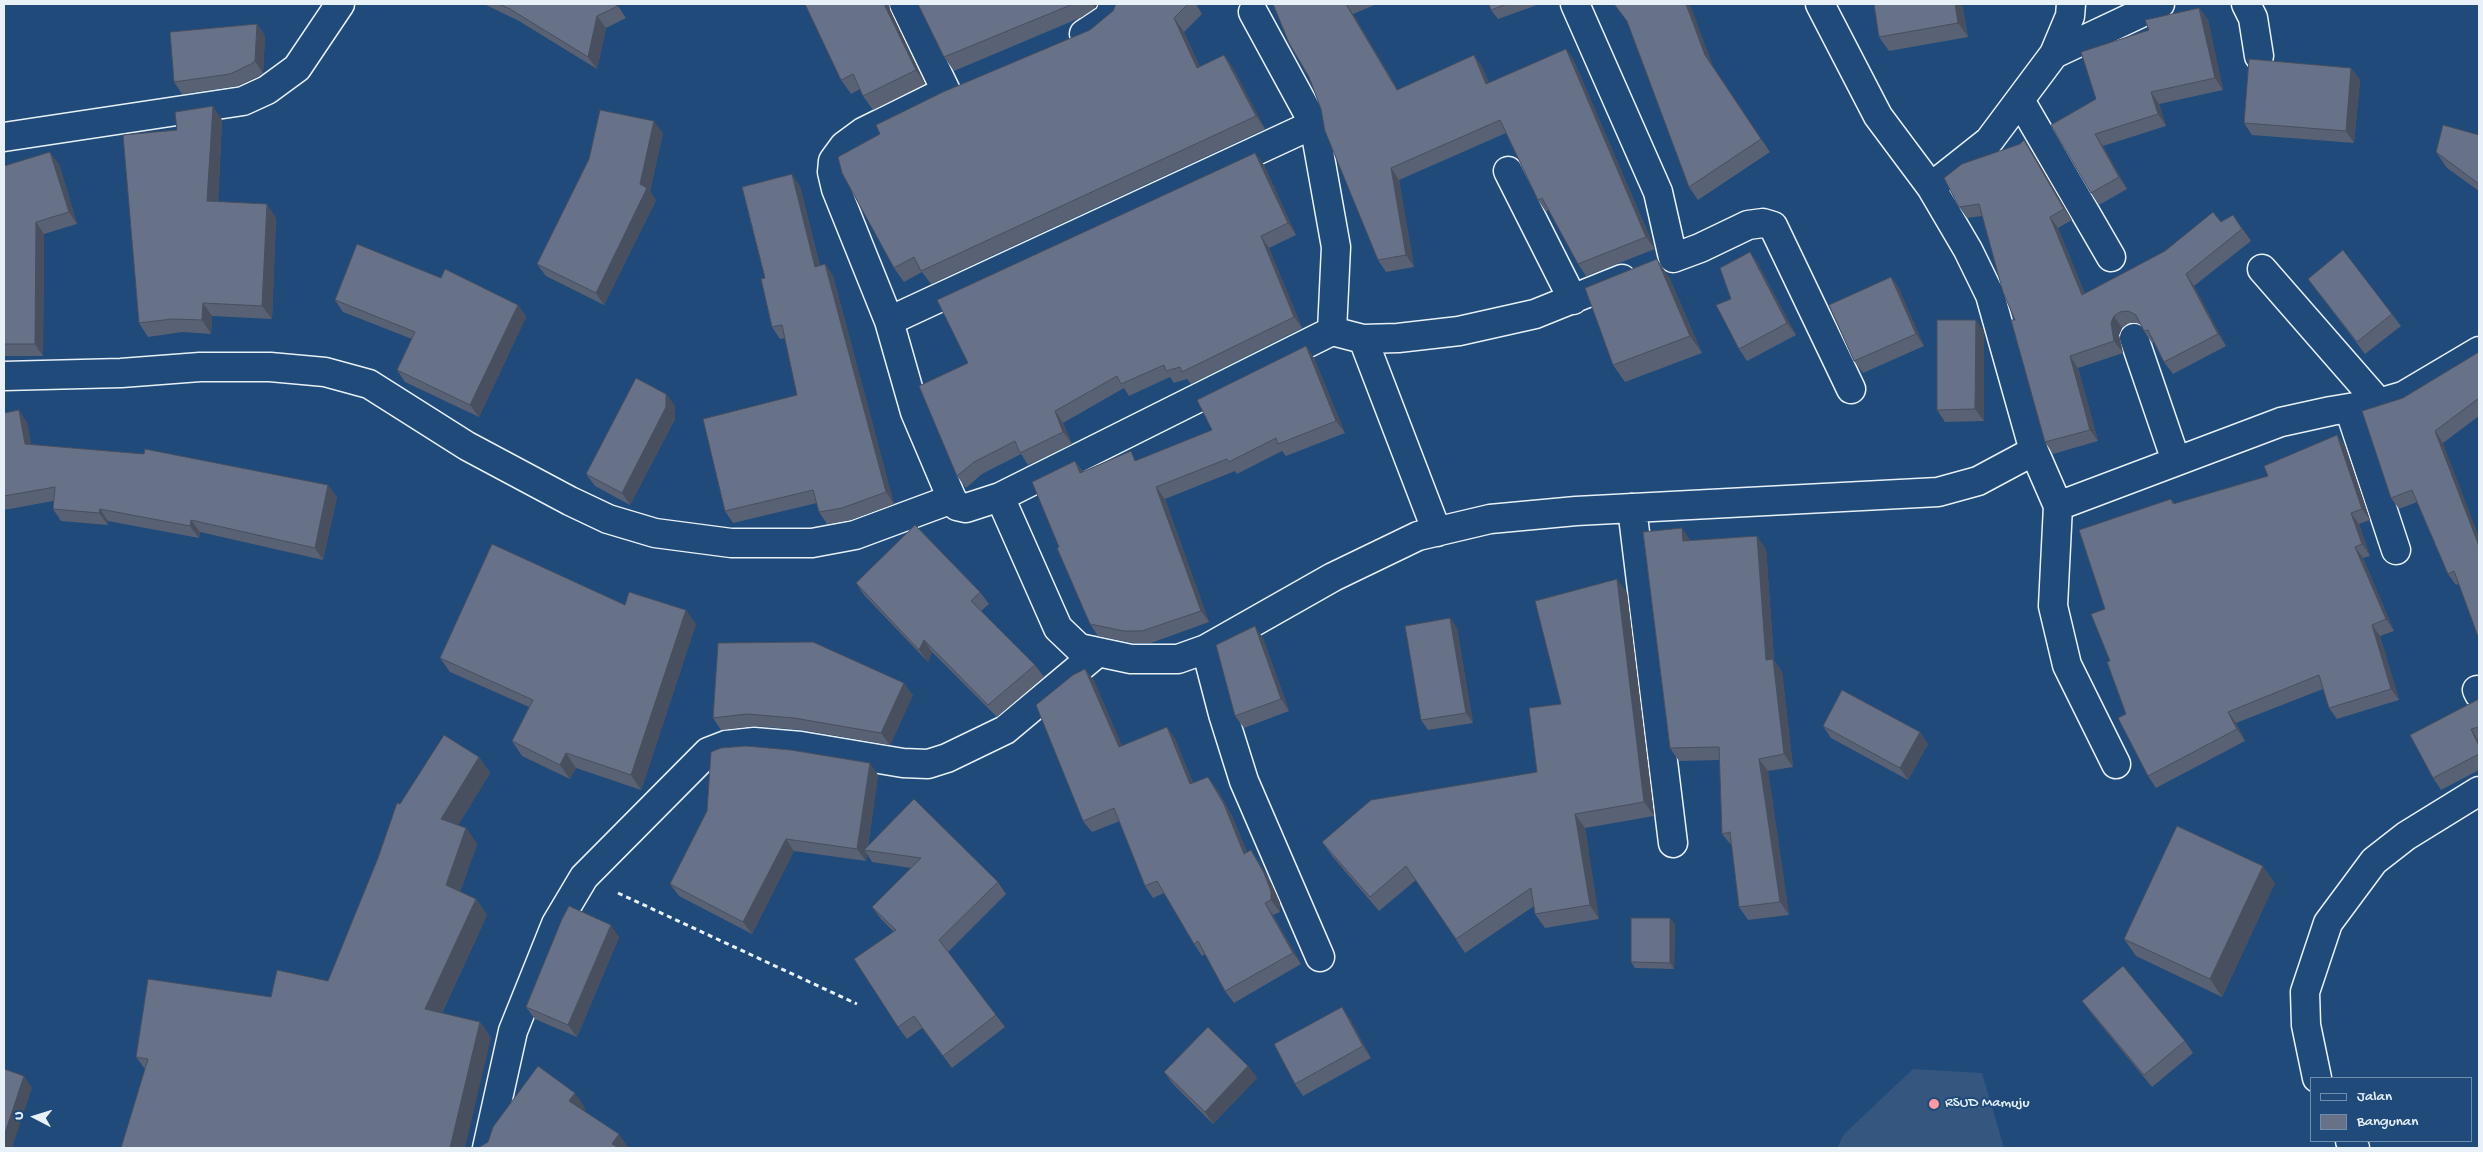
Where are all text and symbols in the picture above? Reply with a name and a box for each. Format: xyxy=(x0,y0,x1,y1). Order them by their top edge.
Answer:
legend xyxy=(2310,1077,2473,1142)
text: Jalan xyxy=(2357,1088,2392,1106)
north arrow xyxy=(10,1092,60,1142)
place label: RSUD Mamuju xyxy=(1945,1095,2030,1113)
marker: RSUD Mamuju xyxy=(1927,1097,1941,1111)
text: U xyxy=(11,1111,28,1120)
text: Bangunan xyxy=(2357,1113,2418,1131)

